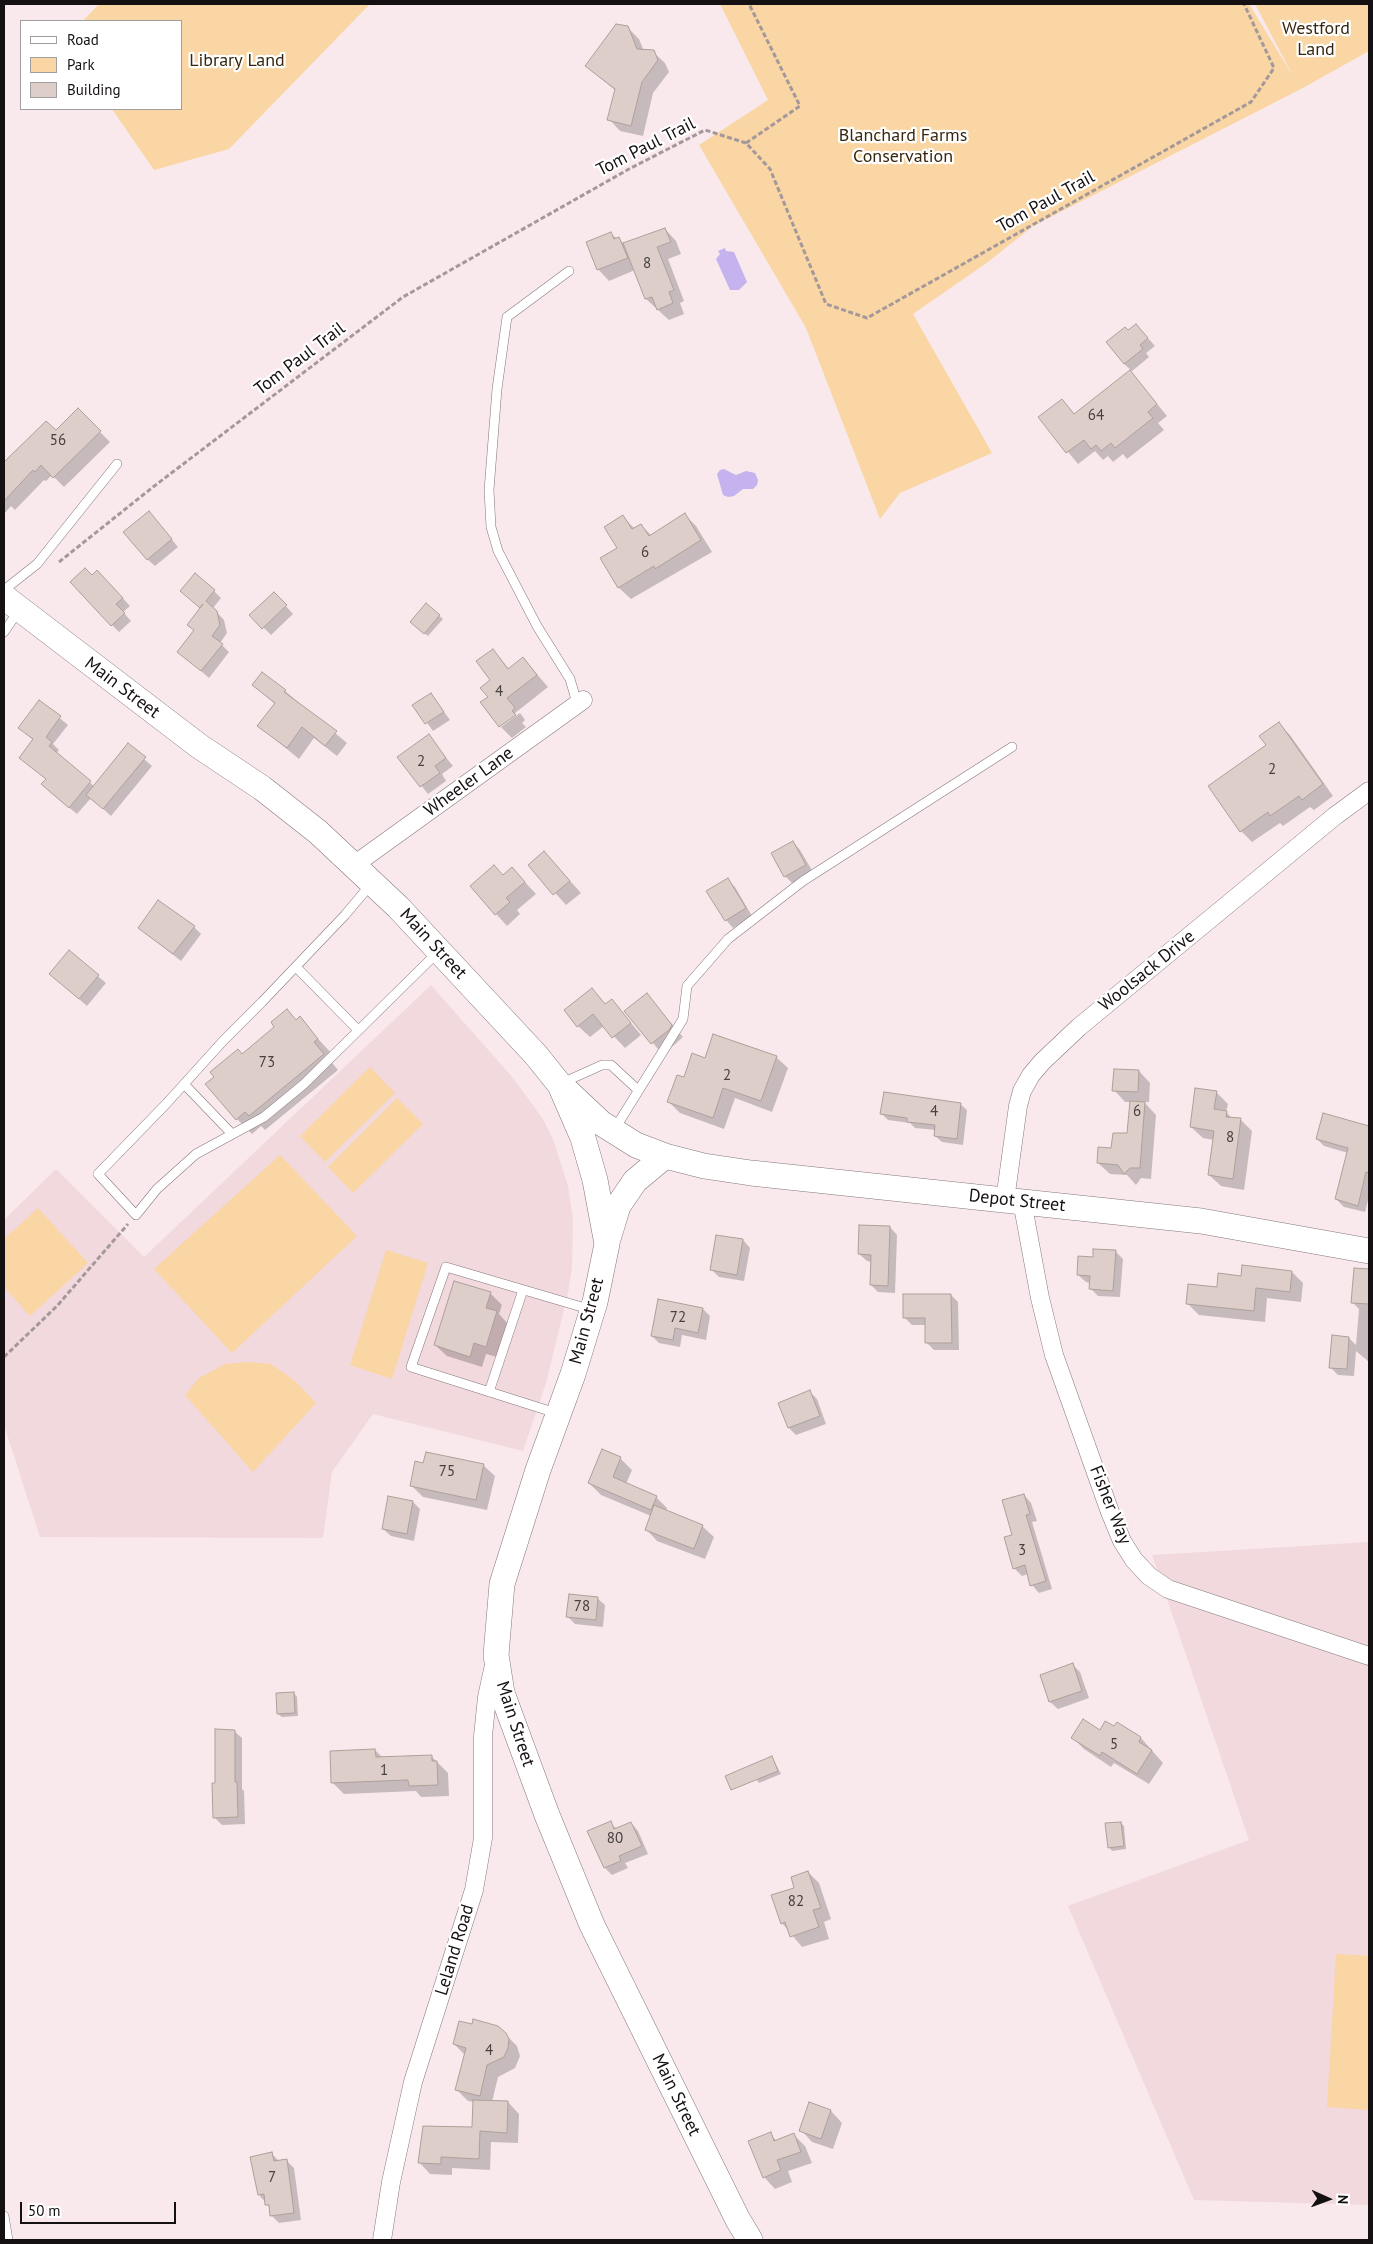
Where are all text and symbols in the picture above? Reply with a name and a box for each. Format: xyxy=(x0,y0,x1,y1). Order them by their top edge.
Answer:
park label: Westford Land xyxy=(1282,18,1350,60)
legend xyxy=(20,20,182,110)
text: Road xyxy=(67,30,99,49)
park label: Library Land xyxy=(189,50,285,72)
text: Park xyxy=(67,55,95,74)
text: Building xyxy=(67,80,121,99)
street label: Tom Paul Trail xyxy=(593,113,699,181)
park label: Blanchard Farms Conservation xyxy=(839,125,967,168)
street label: Tom Paul Trail xyxy=(993,166,1099,238)
house number: 8 xyxy=(643,255,651,273)
street label: Tom Paul Trail xyxy=(250,318,350,400)
house number: 64 xyxy=(1088,407,1104,425)
house number: 56 xyxy=(50,432,66,450)
house number: 6 xyxy=(641,544,649,562)
street label: Main Street xyxy=(80,653,164,723)
house number: 4 xyxy=(495,683,503,701)
street label: Wheeler Lane xyxy=(420,742,518,822)
house number: 2 xyxy=(417,753,425,771)
house number: 2 xyxy=(1268,761,1276,779)
street label: Main Street xyxy=(395,904,471,984)
street label: Woolsack Drive xyxy=(1095,926,1199,1016)
house number: 73 xyxy=(259,1054,275,1072)
house number: 2 xyxy=(723,1067,731,1085)
house number: 4 xyxy=(930,1103,938,1121)
house number: 6 xyxy=(1133,1103,1141,1121)
house number: 8 xyxy=(1226,1129,1234,1147)
street label: Depot Street xyxy=(968,1185,1066,1217)
street label: Main Street xyxy=(565,1275,609,1367)
house number: 72 xyxy=(670,1309,686,1327)
street label: Fisher Way xyxy=(1084,1462,1136,1548)
house number: 75 xyxy=(439,1463,455,1481)
house number: 3 xyxy=(1018,1542,1026,1560)
house number: 78 xyxy=(574,1598,590,1616)
street label: Main Street xyxy=(491,1679,539,1769)
house number: 5 xyxy=(1110,1736,1118,1754)
house number: 1 xyxy=(380,1762,388,1780)
house number: 80 xyxy=(607,1830,623,1848)
house number: 82 xyxy=(788,1893,804,1911)
street label: Leland Road xyxy=(431,1902,479,1998)
house number: 4 xyxy=(485,2042,493,2060)
street label: Main Street xyxy=(647,2050,705,2140)
house number: 7 xyxy=(268,2169,276,2187)
north arrow xyxy=(1303,2174,1353,2224)
scale bar xyxy=(22,2192,179,2224)
text: N xyxy=(1334,2195,1352,2204)
text: 50 m xyxy=(28,2201,61,2220)

